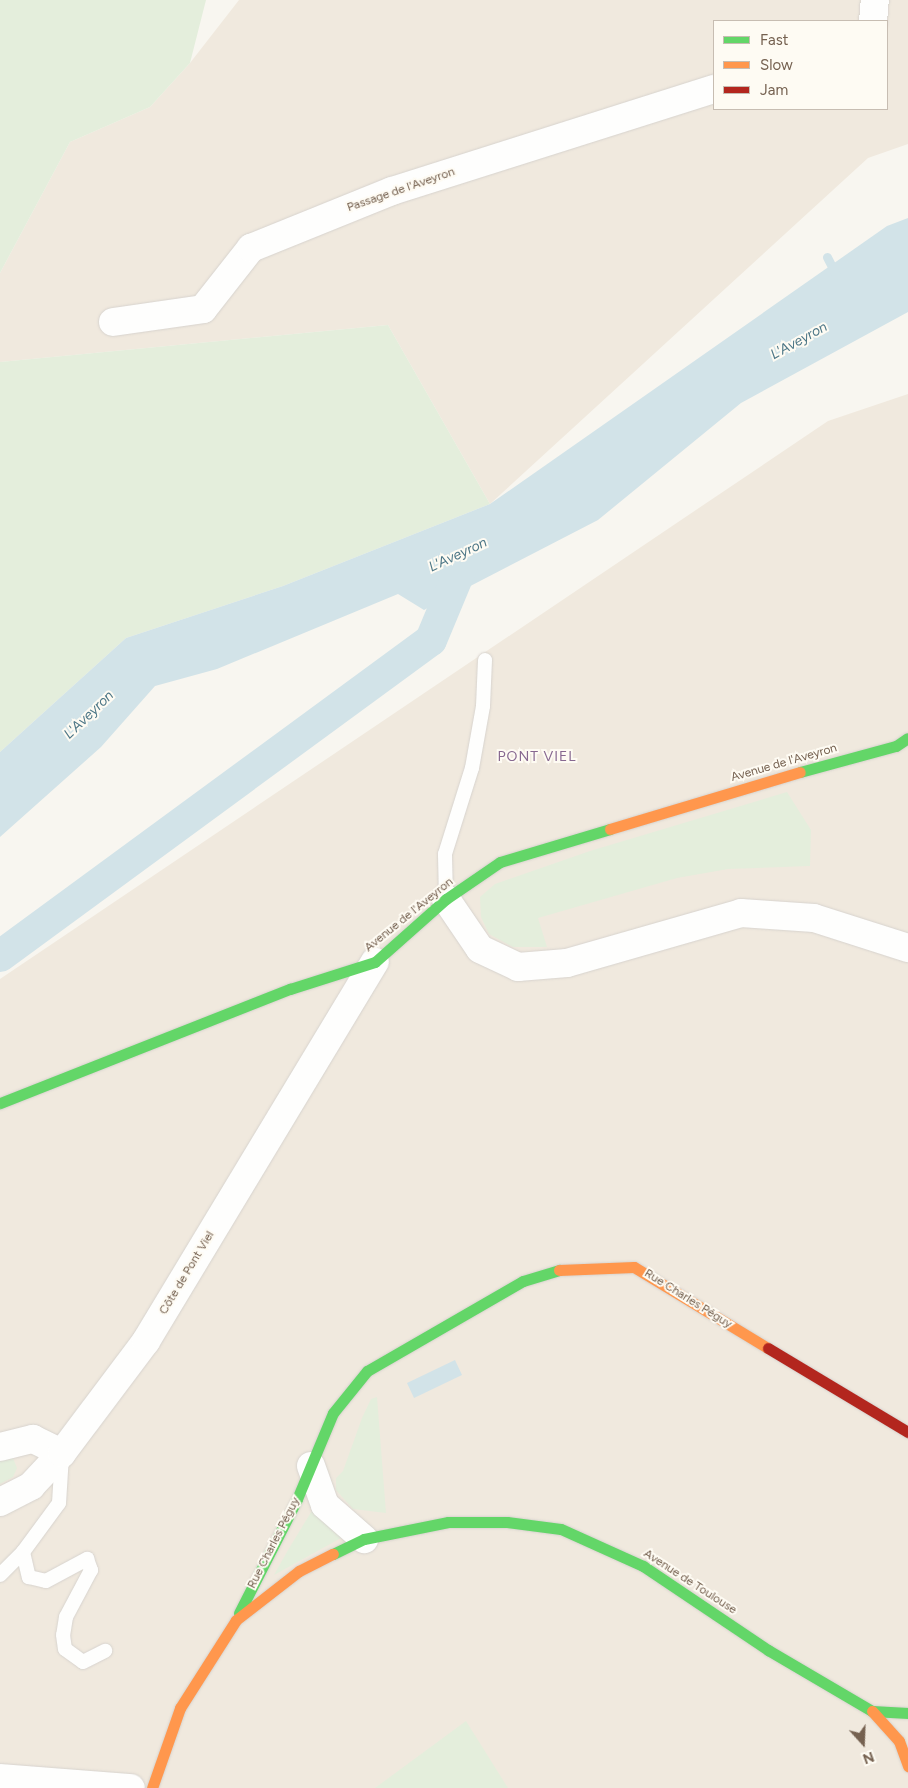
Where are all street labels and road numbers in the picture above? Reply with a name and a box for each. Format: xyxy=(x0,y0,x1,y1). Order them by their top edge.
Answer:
street label: Passage de l'Aveyron xyxy=(345,165,457,215)
street label: Avenue de l'Aveyron xyxy=(729,741,839,785)
street label: Avenue de l'Aveyron xyxy=(362,875,456,955)
street label: Côte de Pont Viel xyxy=(157,1229,217,1317)
street label: Rue Charles Péguy xyxy=(642,1266,734,1332)
street label: Rue Charles Péguy xyxy=(245,1495,303,1591)
street label: Avenue de Toulouse xyxy=(641,1547,739,1617)

